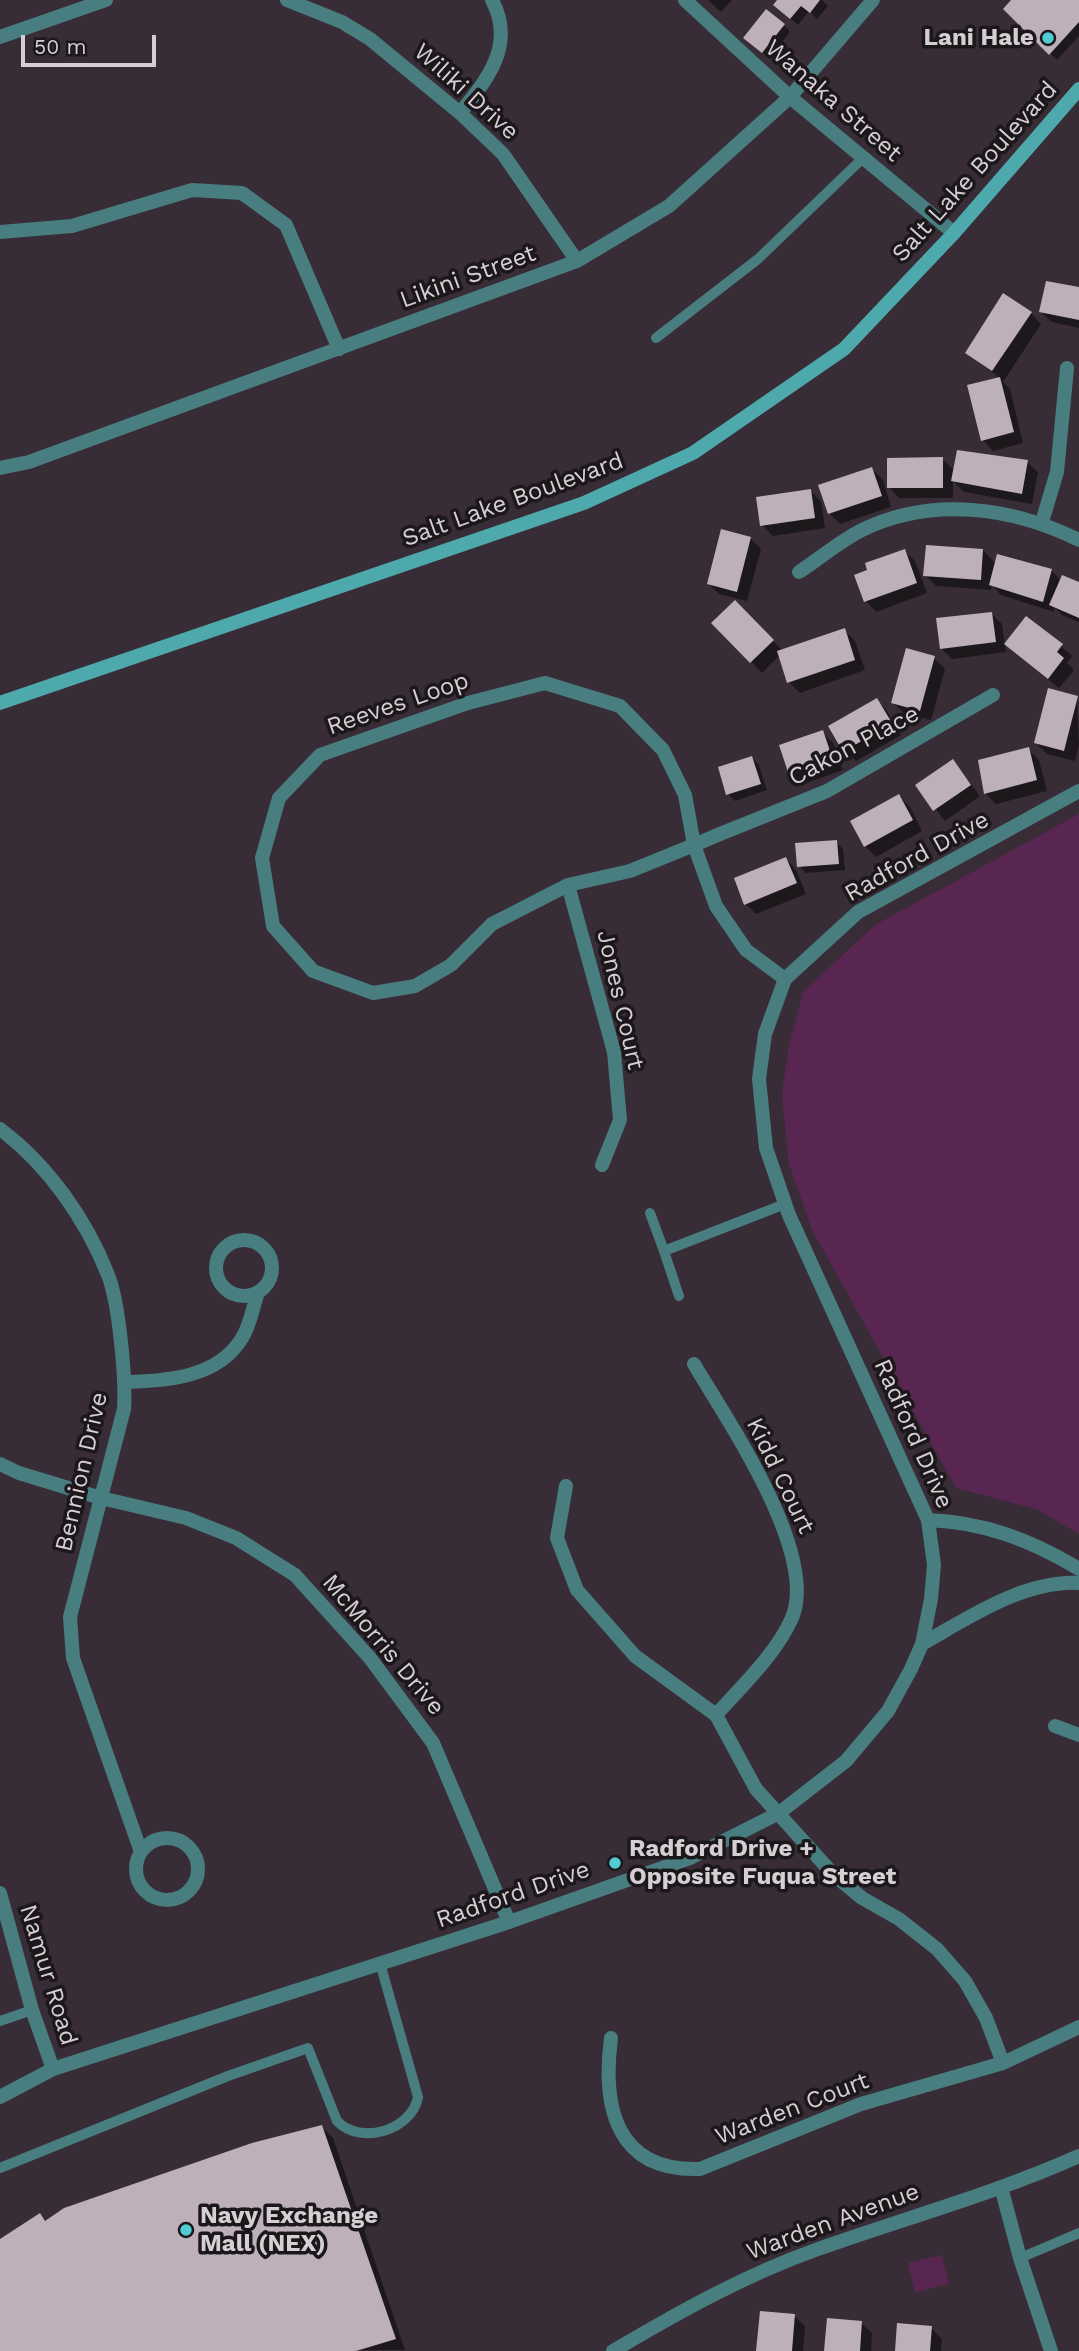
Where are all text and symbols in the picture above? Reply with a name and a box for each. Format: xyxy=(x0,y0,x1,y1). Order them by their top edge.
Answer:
scale bar xyxy=(24,21,159,65)
place label: Lani Hale xyxy=(924,24,1034,52)
marker: Lani Hale xyxy=(1040,30,1056,46)
text: 50 m xyxy=(34,34,86,59)
street label: Wanaka Street xyxy=(759,34,907,168)
street label: Wiliki Drive xyxy=(408,37,524,147)
street label: Salt Lake Boulevard xyxy=(886,76,1064,268)
street label: Likini Street xyxy=(396,239,540,315)
street label: Salt Lake Boulevard xyxy=(399,447,627,553)
street label: Reeves Loop xyxy=(323,666,473,742)
street label: Cakon Place xyxy=(784,700,924,792)
street label: Radford Drive xyxy=(840,806,994,908)
street label: Jones Court xyxy=(590,928,650,1072)
street label: Radford Drive xyxy=(867,1355,959,1513)
street label: Bennion Drive xyxy=(50,1389,114,1555)
street label: Kidd Court xyxy=(740,1413,820,1539)
street label: McMorris Drive xyxy=(316,1569,450,1721)
place label: Radford Drive + Opposite Fuqua Street xyxy=(629,1835,896,1891)
street label: Radford Drive xyxy=(432,1855,594,1935)
marker: Radford Drive + Opposite Fuqua Street xyxy=(607,1855,623,1871)
street label: Namur Road xyxy=(13,1901,83,2049)
street label: Warden Court xyxy=(711,2067,873,2151)
street label: Warden Avenue xyxy=(743,2177,923,2267)
place label: Navy Exchange Mall (NEX) xyxy=(200,2202,378,2258)
marker: Navy Exchange Mall (NEX) xyxy=(178,2222,194,2238)

